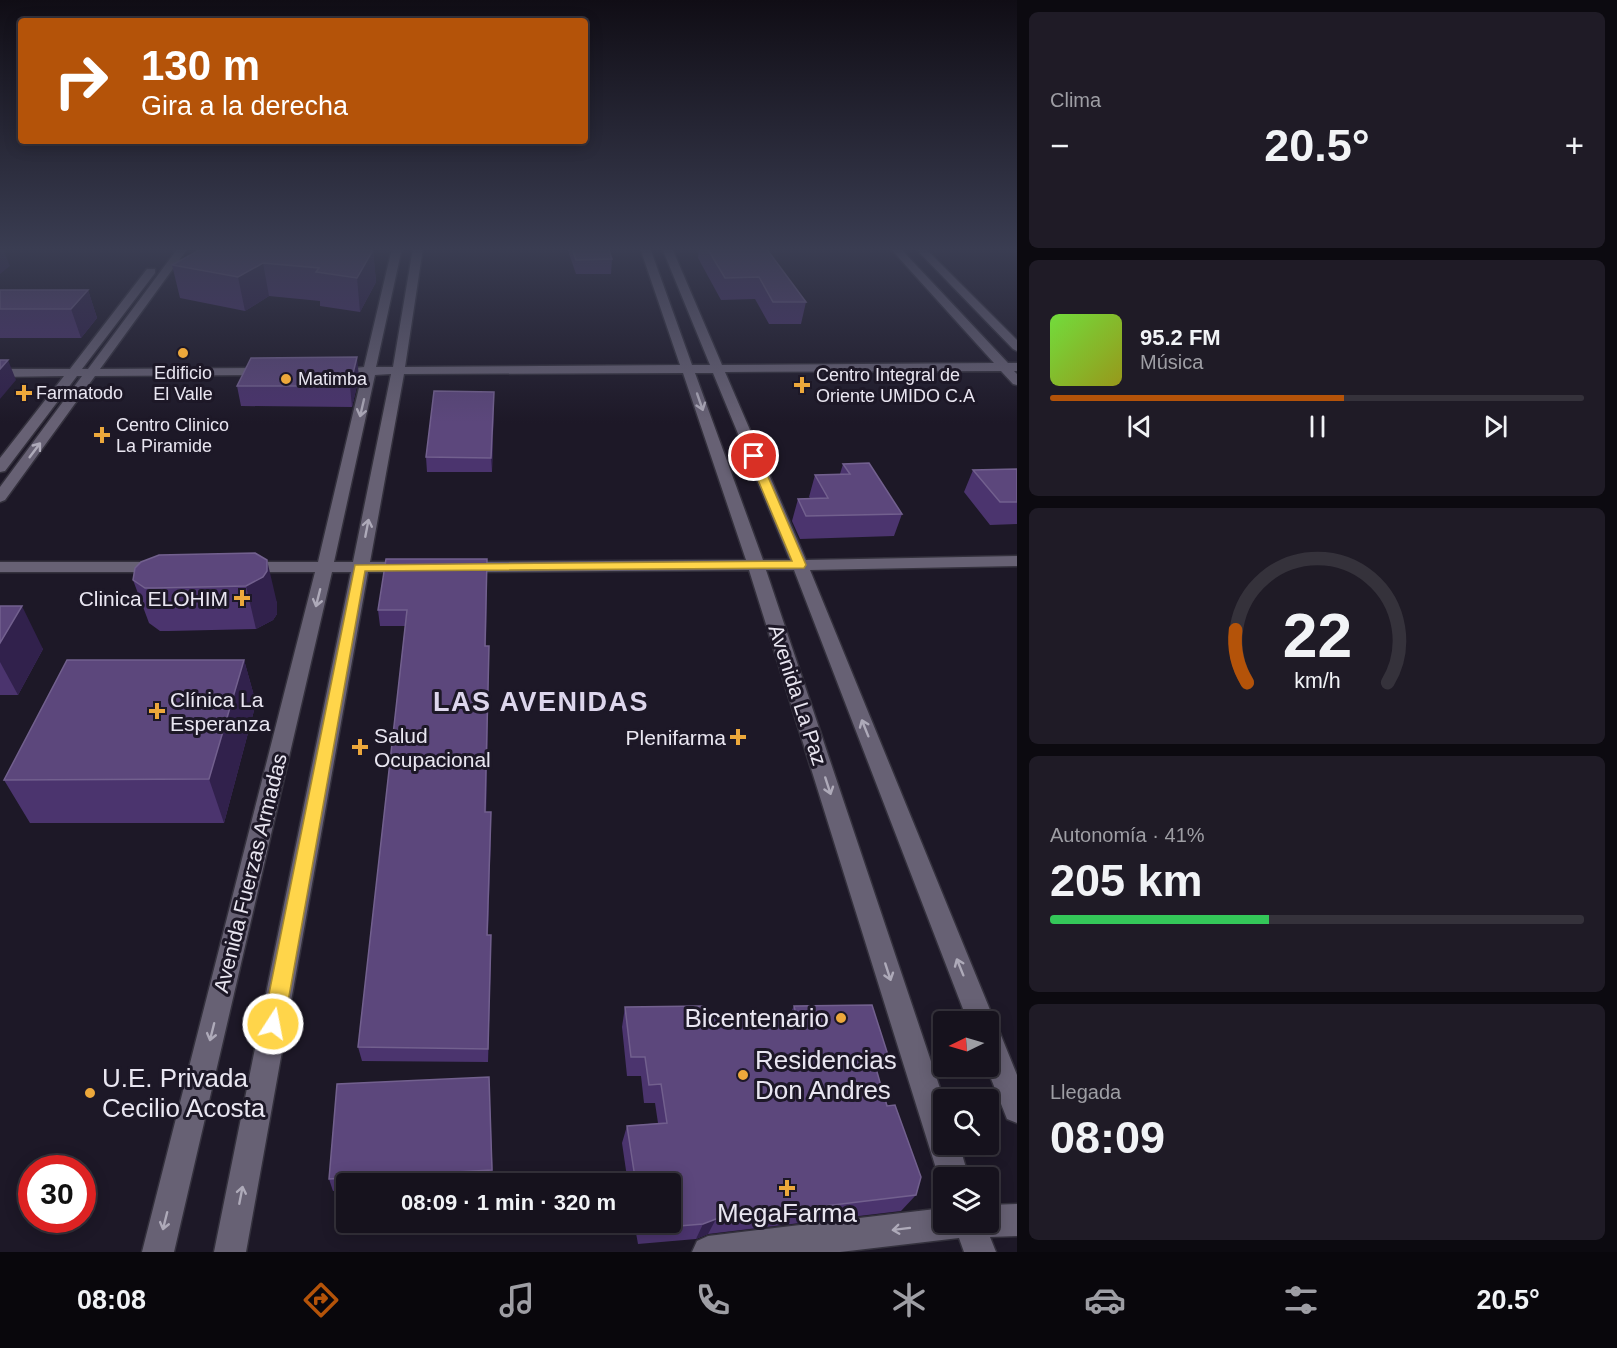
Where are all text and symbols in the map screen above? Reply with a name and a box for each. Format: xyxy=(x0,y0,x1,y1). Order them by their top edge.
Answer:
icon: right xyxy=(42,42,120,120)
text: 130 m xyxy=(141,42,260,89)
text: Clima xyxy=(1050,89,1101,111)
text: Gira a la derecha xyxy=(141,91,348,121)
text: 20.5° xyxy=(1264,120,1370,171)
text: − xyxy=(1050,127,1069,164)
text: + xyxy=(1565,127,1584,164)
text: 95.2 FM xyxy=(1140,325,1221,350)
marker: Edificio El Valle xyxy=(176,346,190,360)
text: Música xyxy=(1140,351,1203,373)
place label: Edificio El Valle xyxy=(153,363,213,404)
place label: Centro Integral de Oriente UMIDO C.A xyxy=(816,365,975,406)
place label: Matimba xyxy=(298,369,368,389)
marker: Matimba xyxy=(279,372,293,386)
marker: Centro Integral de Oriente UMIDO C.A xyxy=(793,376,811,394)
place label: Farmatodo xyxy=(36,383,123,403)
marker: Farmatodo xyxy=(17,386,31,400)
one-way arrow xyxy=(695,392,706,411)
one-way arrow xyxy=(356,398,368,417)
icon: previous xyxy=(1123,410,1156,443)
icon: pause xyxy=(1301,410,1334,443)
icon: next xyxy=(1479,410,1512,443)
place label: Centro Clinico La Piramide xyxy=(116,415,229,456)
marker: Centro Clinico La Piramide xyxy=(93,426,111,444)
pin xyxy=(728,430,779,481)
icon: arrive xyxy=(737,439,770,472)
one-way arrow xyxy=(28,442,41,458)
one-way arrow xyxy=(362,519,373,539)
place label: Clinica ELOHIM xyxy=(79,587,228,610)
one-way arrow xyxy=(311,588,323,607)
marker: Clinica ELOHIM xyxy=(233,589,251,607)
text: 22 xyxy=(1282,601,1352,670)
street label: Avenida La Paz xyxy=(764,622,832,768)
text: km/h xyxy=(1294,669,1340,693)
district label: LAS AVENIDAS xyxy=(433,687,649,717)
place label: Clínica La Esperanza xyxy=(170,688,271,735)
marker: Clínica La Esperanza xyxy=(148,702,166,720)
one-way arrow xyxy=(859,719,870,737)
place label: Salud Ocupacional xyxy=(374,724,491,771)
place label: Plenifarma xyxy=(626,726,726,749)
marker: Plenifarma xyxy=(731,730,745,744)
marker: Salud Ocupacional xyxy=(351,738,369,756)
street label: Avenida Fuerzas Armadas xyxy=(209,751,291,995)
one-way arrow xyxy=(823,776,834,795)
text: Autonomía · 41% xyxy=(1050,824,1205,846)
text: 205 km xyxy=(1050,855,1203,906)
one-way arrow xyxy=(954,958,965,977)
one-way arrow xyxy=(883,962,894,981)
position arrow xyxy=(241,992,305,1056)
place label: Bicentenario xyxy=(684,1003,829,1033)
marker: Bicentenario xyxy=(834,1011,848,1025)
north arrow xyxy=(933,1011,999,1077)
map controls xyxy=(933,1011,999,1233)
one-way arrow xyxy=(205,1022,217,1041)
place label: Residencias Don Andres xyxy=(755,1045,897,1105)
place label: U.E. Privada Cecilio Acosta xyxy=(102,1063,266,1123)
marker: Residencias Don Andres xyxy=(736,1068,750,1082)
text: Llegada xyxy=(1050,1081,1121,1103)
marker: U.E. Privada Cecilio Acosta xyxy=(83,1086,97,1100)
button: search xyxy=(933,1089,999,1155)
text: 08:09 xyxy=(1050,1112,1165,1163)
speed limit sign: 30 xyxy=(18,1155,96,1233)
button: layers xyxy=(933,1167,999,1233)
marker: MegaFarma xyxy=(780,1181,794,1195)
one-way arrow xyxy=(236,1185,247,1205)
text: 08:09 · 1 min · 320 m xyxy=(401,1190,616,1215)
place label: MegaFarma xyxy=(717,1198,858,1228)
one-way arrow xyxy=(159,1211,171,1230)
one-way arrow xyxy=(891,1224,911,1235)
icon: directions xyxy=(300,1279,342,1321)
icon: music xyxy=(496,1279,538,1321)
icon: phone xyxy=(692,1279,734,1321)
icon: climate xyxy=(888,1279,930,1321)
icon: car xyxy=(1084,1279,1126,1321)
icon: filters xyxy=(1280,1279,1322,1321)
text: 08:08 xyxy=(77,1285,146,1315)
text: 20.5° xyxy=(1477,1285,1540,1315)

